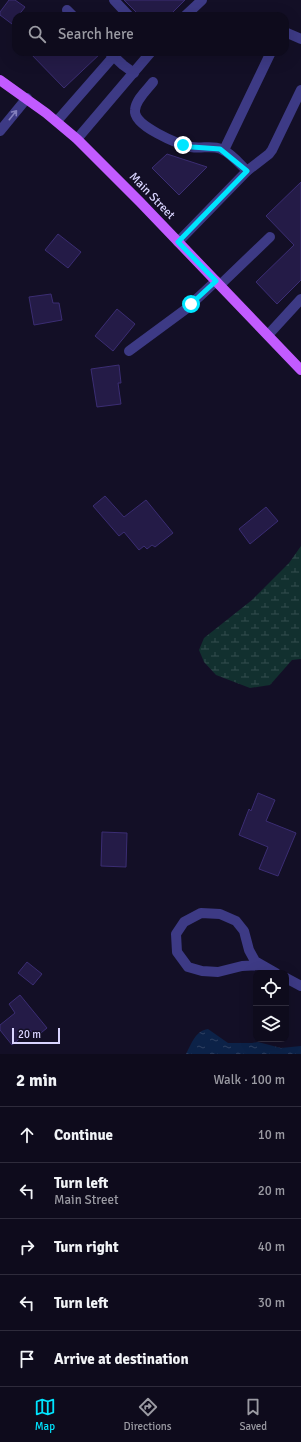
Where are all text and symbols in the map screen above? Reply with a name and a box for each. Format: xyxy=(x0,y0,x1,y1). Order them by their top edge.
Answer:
search box xyxy=(12,12,289,56)
icon: search xyxy=(26,23,48,45)
text: Search here xyxy=(58,25,134,43)
one-way arrow xyxy=(9,109,18,120)
route end xyxy=(174,136,192,154)
street label: Main Street xyxy=(126,169,178,223)
route start xyxy=(182,295,200,313)
map controls xyxy=(253,970,289,1042)
button: locate xyxy=(253,970,289,1006)
button: layers xyxy=(253,1006,289,1042)
scale bar xyxy=(12,1026,60,1045)
text: 20 m xyxy=(18,1028,41,1041)
text: 2 min xyxy=(16,1070,57,1091)
text: Walk · 100 m xyxy=(214,1072,285,1088)
icon: ahead xyxy=(16,1124,38,1146)
text: Continue xyxy=(54,1126,113,1144)
text: 10 m xyxy=(258,1127,285,1143)
text: Turn left xyxy=(54,1174,108,1192)
icon: left xyxy=(16,1180,38,1202)
text: 20 m xyxy=(258,1183,285,1199)
text: Main Street xyxy=(54,1192,118,1208)
icon: right xyxy=(16,1236,38,1258)
text: Turn right xyxy=(54,1238,119,1256)
text: 40 m xyxy=(258,1239,285,1255)
icon: left xyxy=(16,1292,38,1314)
text: Turn left xyxy=(54,1294,108,1312)
text: 30 m xyxy=(258,1295,285,1311)
icon: arrive xyxy=(16,1348,38,1370)
text: Arrive at destination xyxy=(54,1350,189,1368)
tab: Map xyxy=(34,1396,56,1433)
tab: Directions xyxy=(124,1396,172,1433)
tab: Saved xyxy=(239,1396,267,1433)

